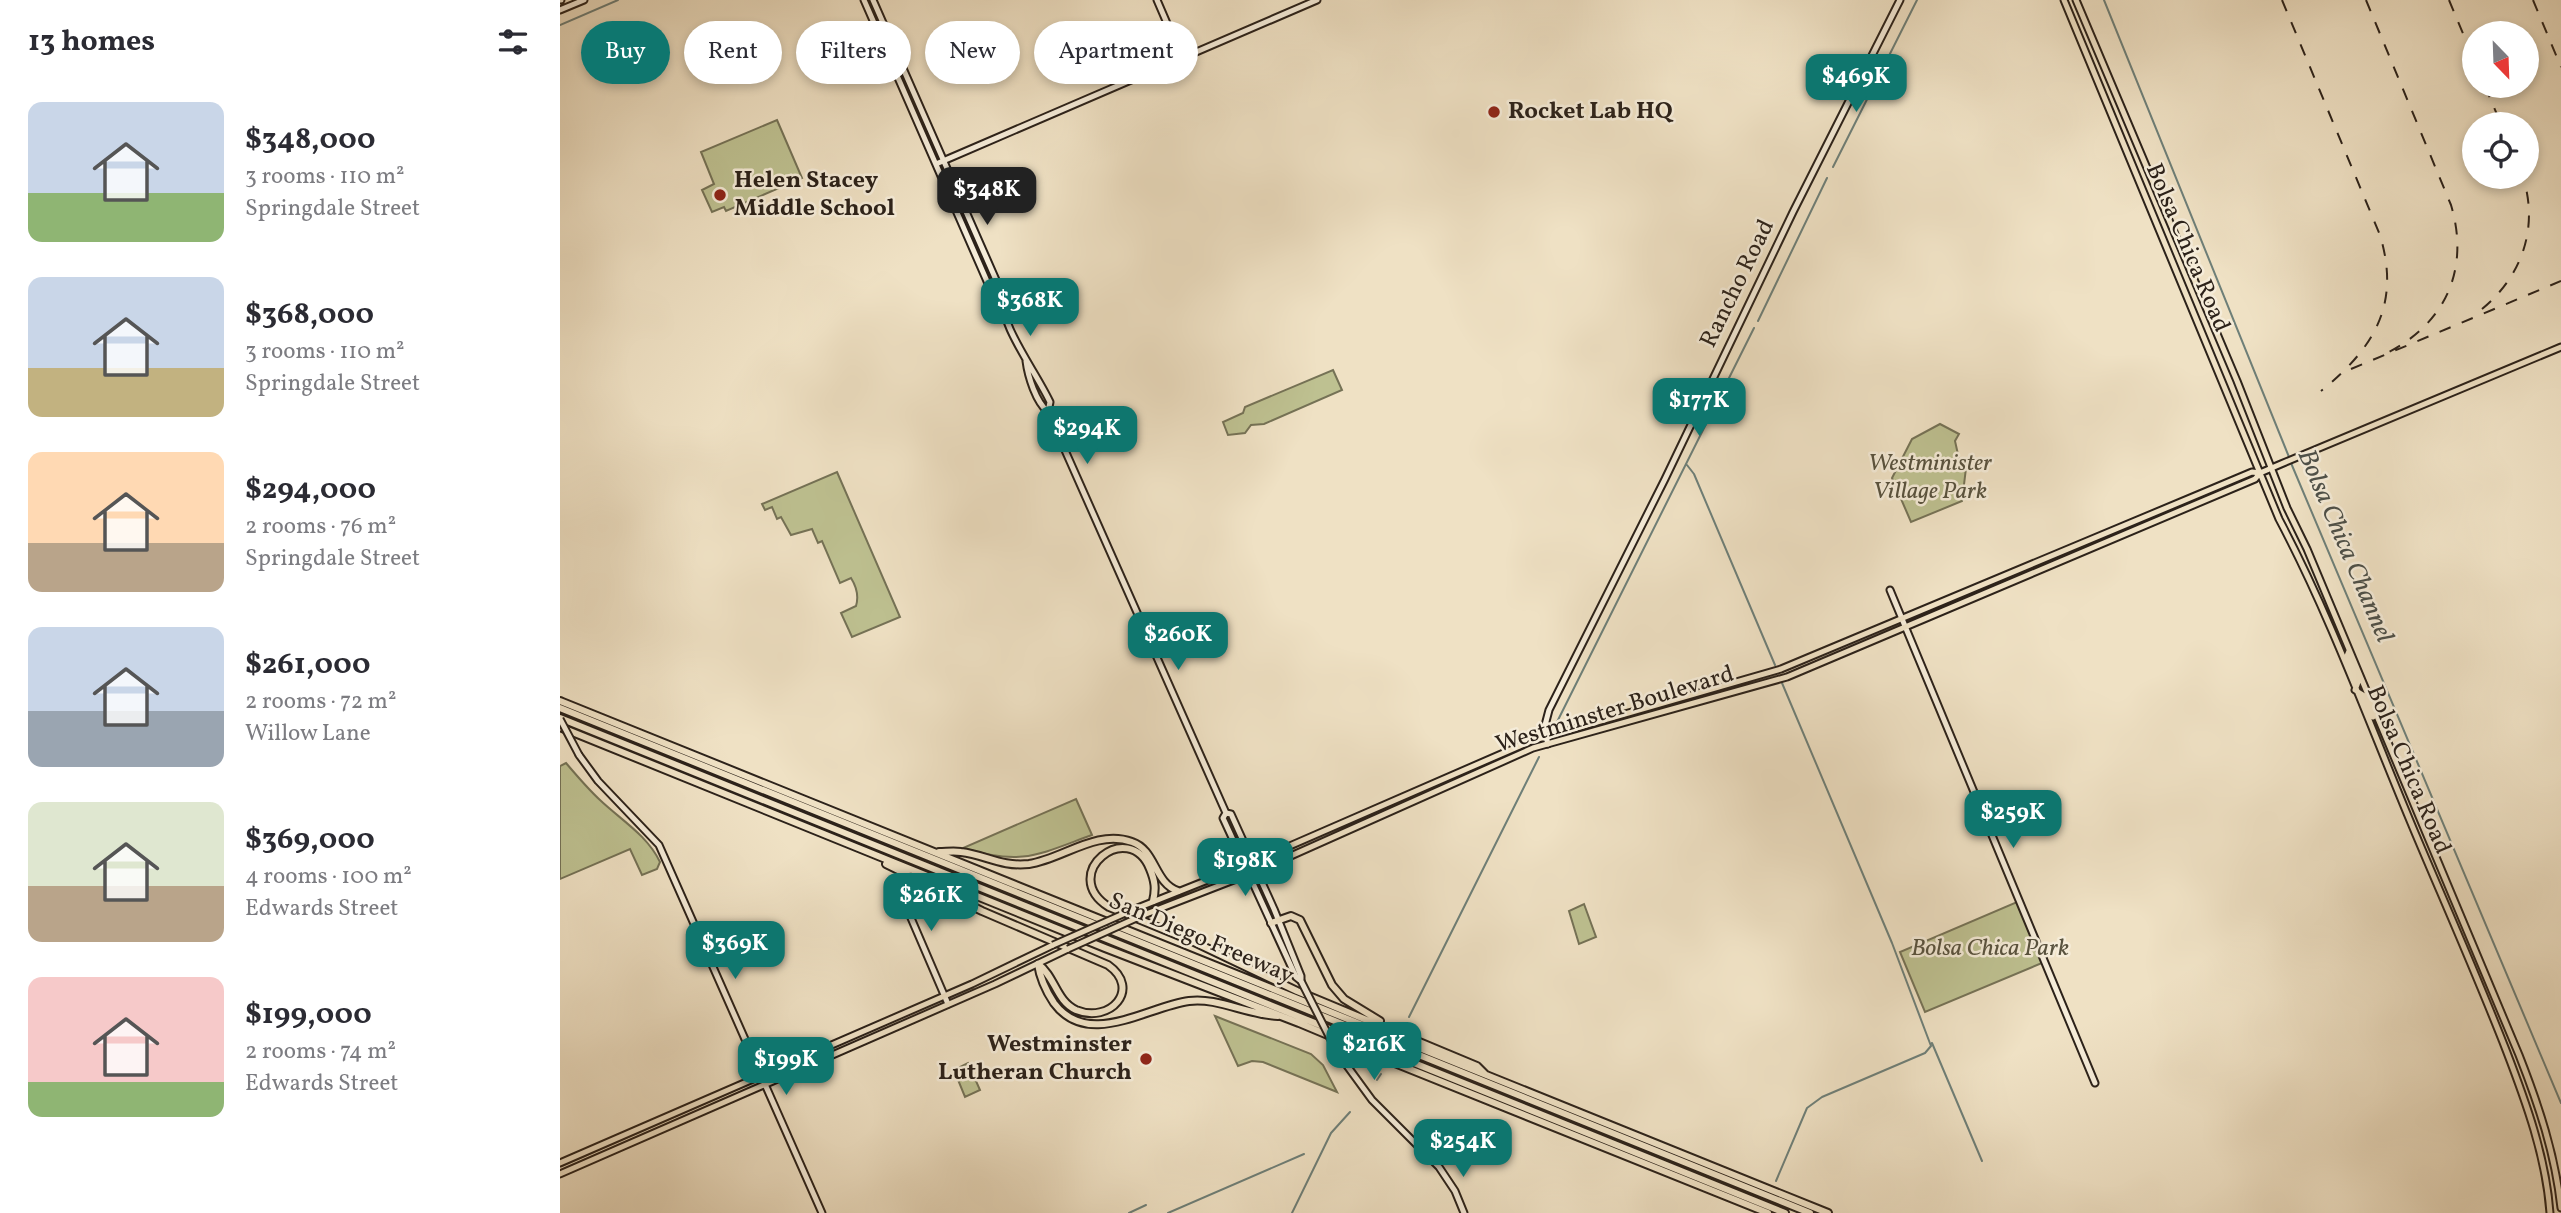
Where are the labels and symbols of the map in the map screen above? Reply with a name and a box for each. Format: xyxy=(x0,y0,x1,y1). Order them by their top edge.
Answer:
north arrow xyxy=(2462,21,2539,98)
pin: $469K xyxy=(1807,54,1905,114)
place label: Rocket Lab HQ xyxy=(1508,95,1674,129)
marker: Rocket Lab HQ xyxy=(1486,104,1502,120)
street label: Bolsa Chica Road xyxy=(2136,158,2238,338)
place label: Helen Stacey Middle School xyxy=(734,164,895,226)
pin: $348K xyxy=(938,168,1036,227)
marker: Helen Stacey Middle School xyxy=(712,187,728,203)
street label: Rancho Road xyxy=(1692,214,1784,354)
pin: $368K xyxy=(981,278,1079,338)
pin: $177K xyxy=(1650,378,1748,438)
pin: $294K xyxy=(1038,406,1136,466)
water label: Bolsa Chica Channel xyxy=(2288,444,2402,649)
park label: Westminister Village Park xyxy=(1868,447,1993,509)
pin: $260K xyxy=(1129,612,1227,672)
street label: Westminster Boulevard xyxy=(1492,658,1738,762)
street label: Bolsa Chica Road xyxy=(2357,680,2459,860)
pin: $259K xyxy=(1964,790,2062,850)
pin: $198K xyxy=(1196,838,1294,898)
pin: $261K xyxy=(882,874,980,933)
street label: San Diego Freeway xyxy=(1103,885,1299,993)
pin: $369K xyxy=(686,922,784,981)
park label: Bolsa Chica Park xyxy=(1911,932,2069,966)
pin: $216K xyxy=(1325,1023,1423,1082)
place label: Westminster Lutheran Church xyxy=(938,1028,1132,1090)
pin: $199K xyxy=(737,1038,835,1097)
marker: Westminster Lutheran Church xyxy=(1138,1051,1154,1067)
pin: $254K xyxy=(1414,1120,1512,1179)

